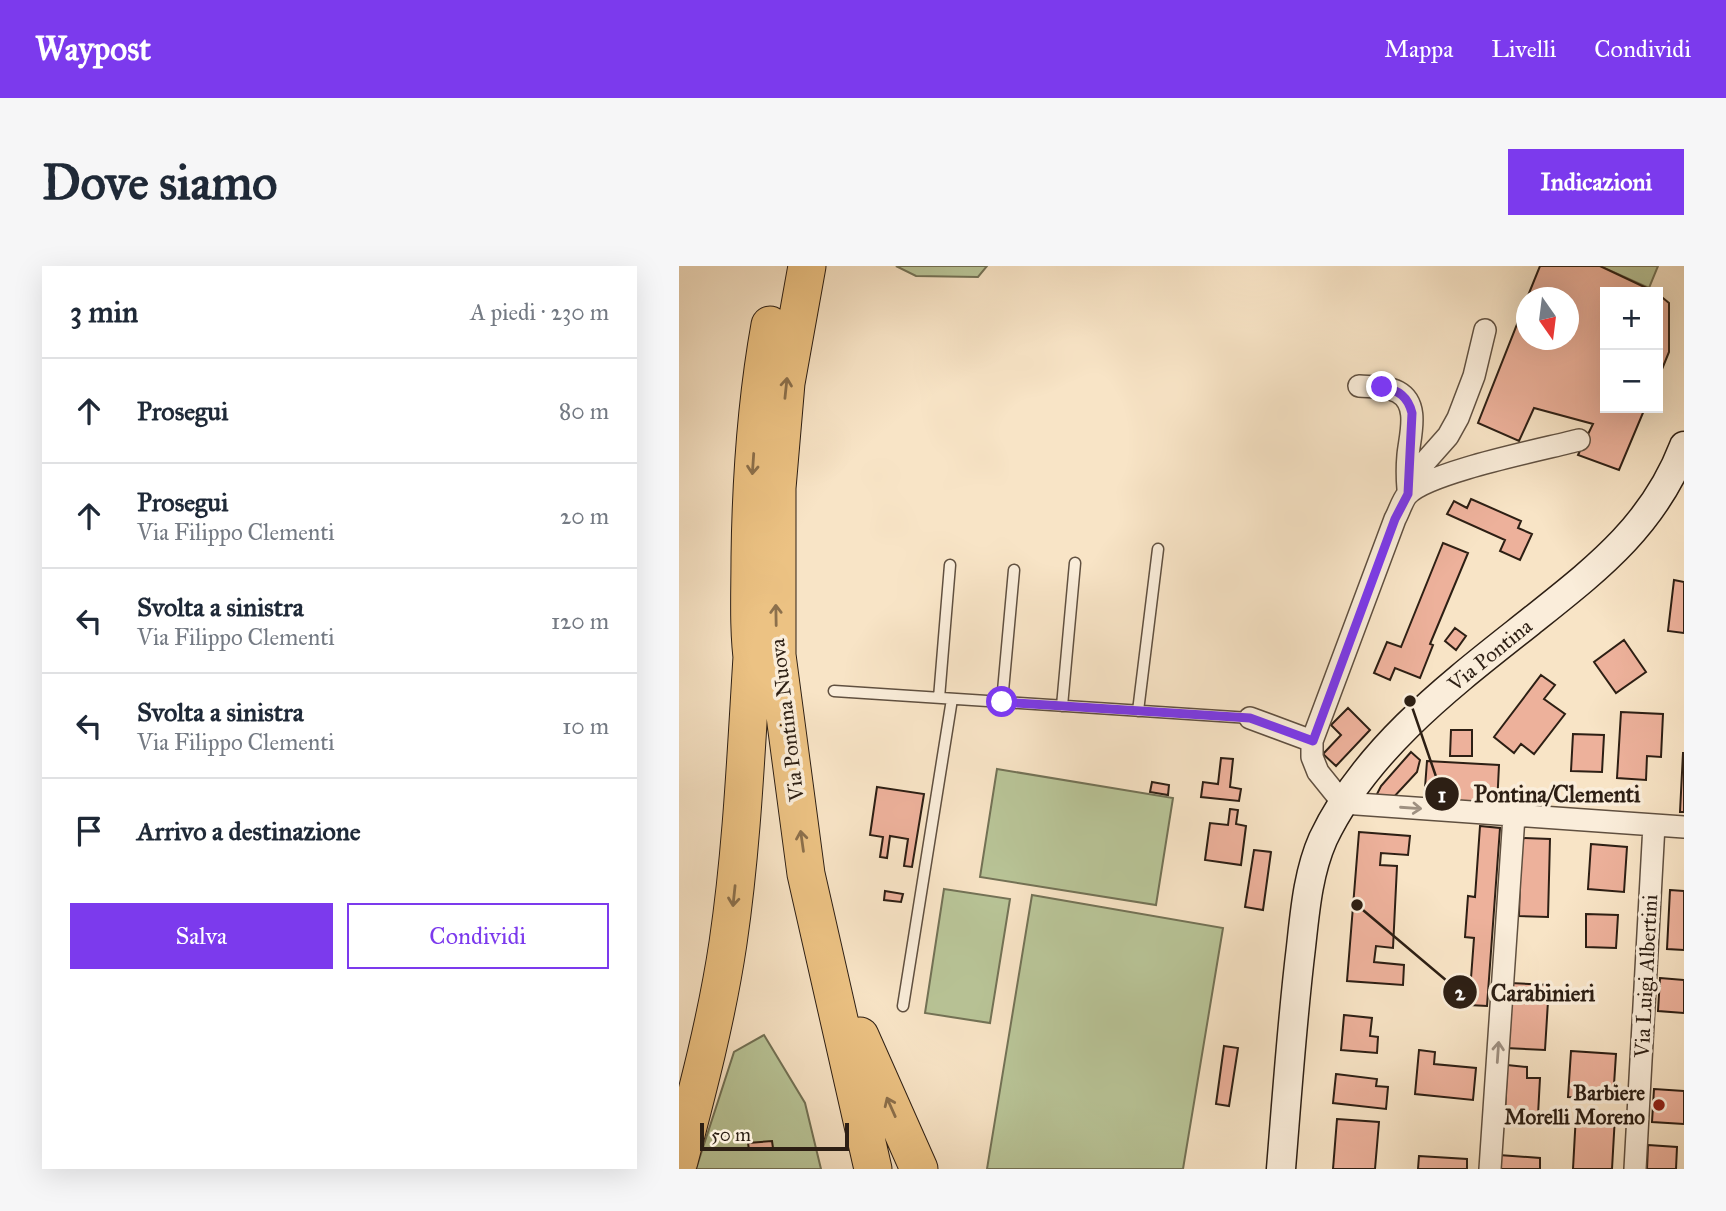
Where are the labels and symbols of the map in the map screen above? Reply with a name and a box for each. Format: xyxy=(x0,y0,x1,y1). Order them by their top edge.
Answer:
north arrow xyxy=(1516,287,1579,350)
route end xyxy=(1366,371,1397,402)
one-way arrow xyxy=(779,377,792,400)
one-way arrow xyxy=(746,452,759,474)
one-way arrow xyxy=(769,604,783,627)
street label: Via Pontina xyxy=(1442,613,1537,697)
street label: Via Pontina Nuova xyxy=(764,637,810,804)
route start xyxy=(986,686,1017,717)
callout: Pontina/Clementi xyxy=(1425,772,1654,816)
text: Pontina/Clementi xyxy=(1474,780,1641,808)
text: 1 xyxy=(1438,782,1446,808)
one-way arrow xyxy=(1399,802,1421,815)
one-way arrow xyxy=(795,830,808,853)
one-way arrow xyxy=(727,884,740,907)
street label: Via Luigi Albertini xyxy=(1629,894,1663,1059)
callout: Carabinieri xyxy=(1442,970,1609,1014)
text: Carabinieri xyxy=(1491,979,1596,1007)
text: 2 xyxy=(1455,980,1466,1006)
one-way arrow xyxy=(1491,1041,1504,1064)
place label: Barbiere Morelli Moreno xyxy=(1504,1080,1645,1130)
one-way arrow xyxy=(884,1097,897,1118)
marker: Barbiere Morelli Moreno xyxy=(1651,1097,1667,1113)
scale bar xyxy=(700,1120,849,1152)

